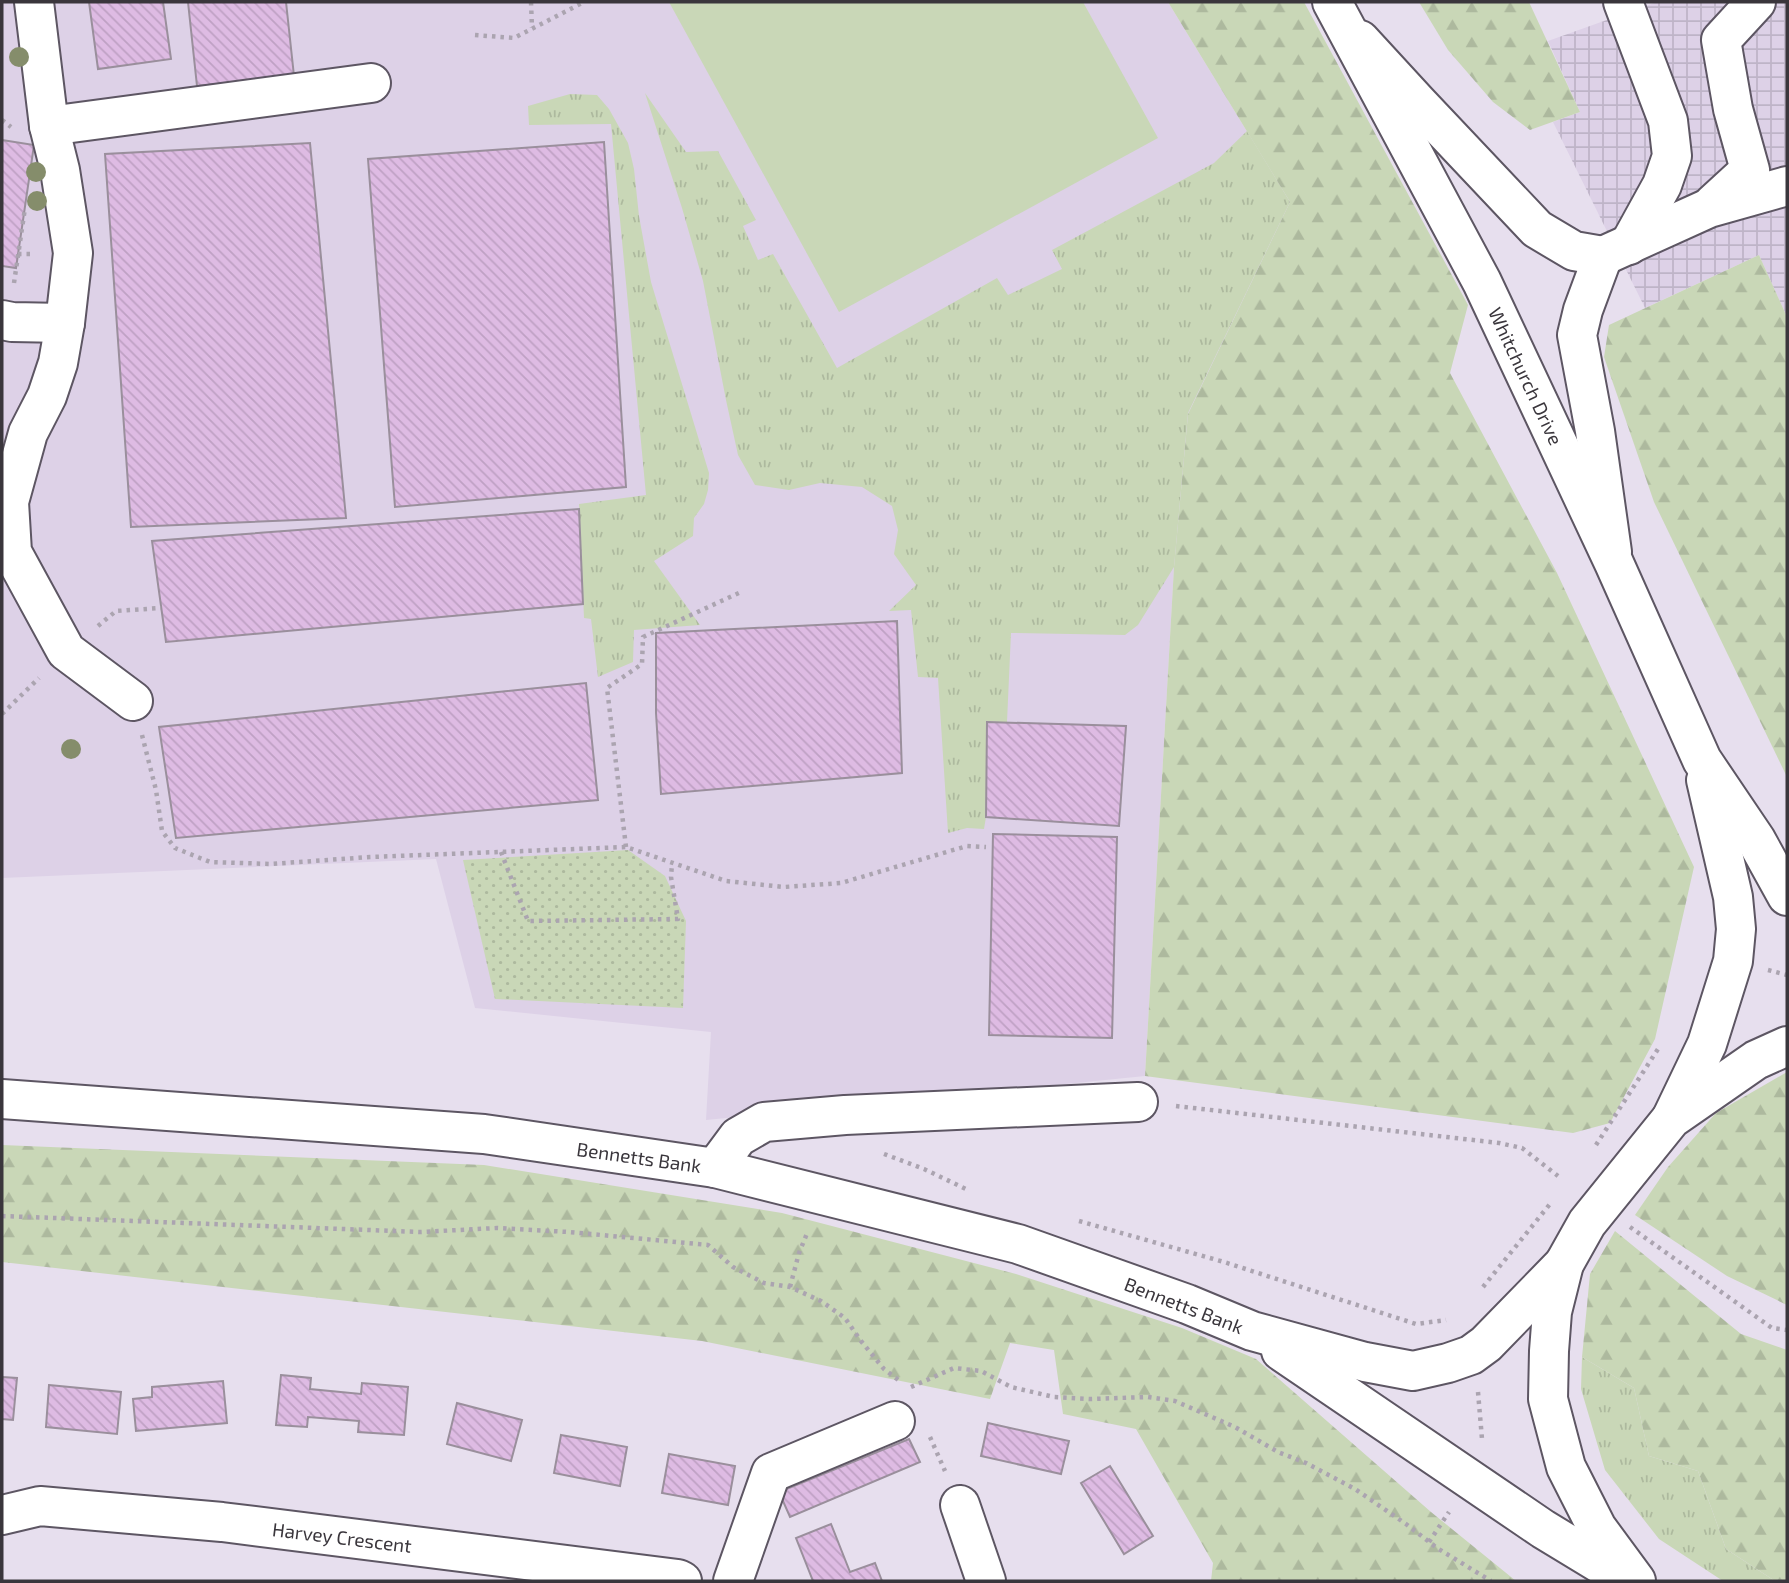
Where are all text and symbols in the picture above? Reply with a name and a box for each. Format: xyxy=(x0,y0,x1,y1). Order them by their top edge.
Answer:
street label: Whitchurch Drive xyxy=(1484,304,1568,448)
street label: Bennetts Bank xyxy=(575,1137,703,1177)
street label: Bennetts Bank xyxy=(1121,1272,1247,1338)
street label: Harvey Crescent xyxy=(271,1517,413,1557)

